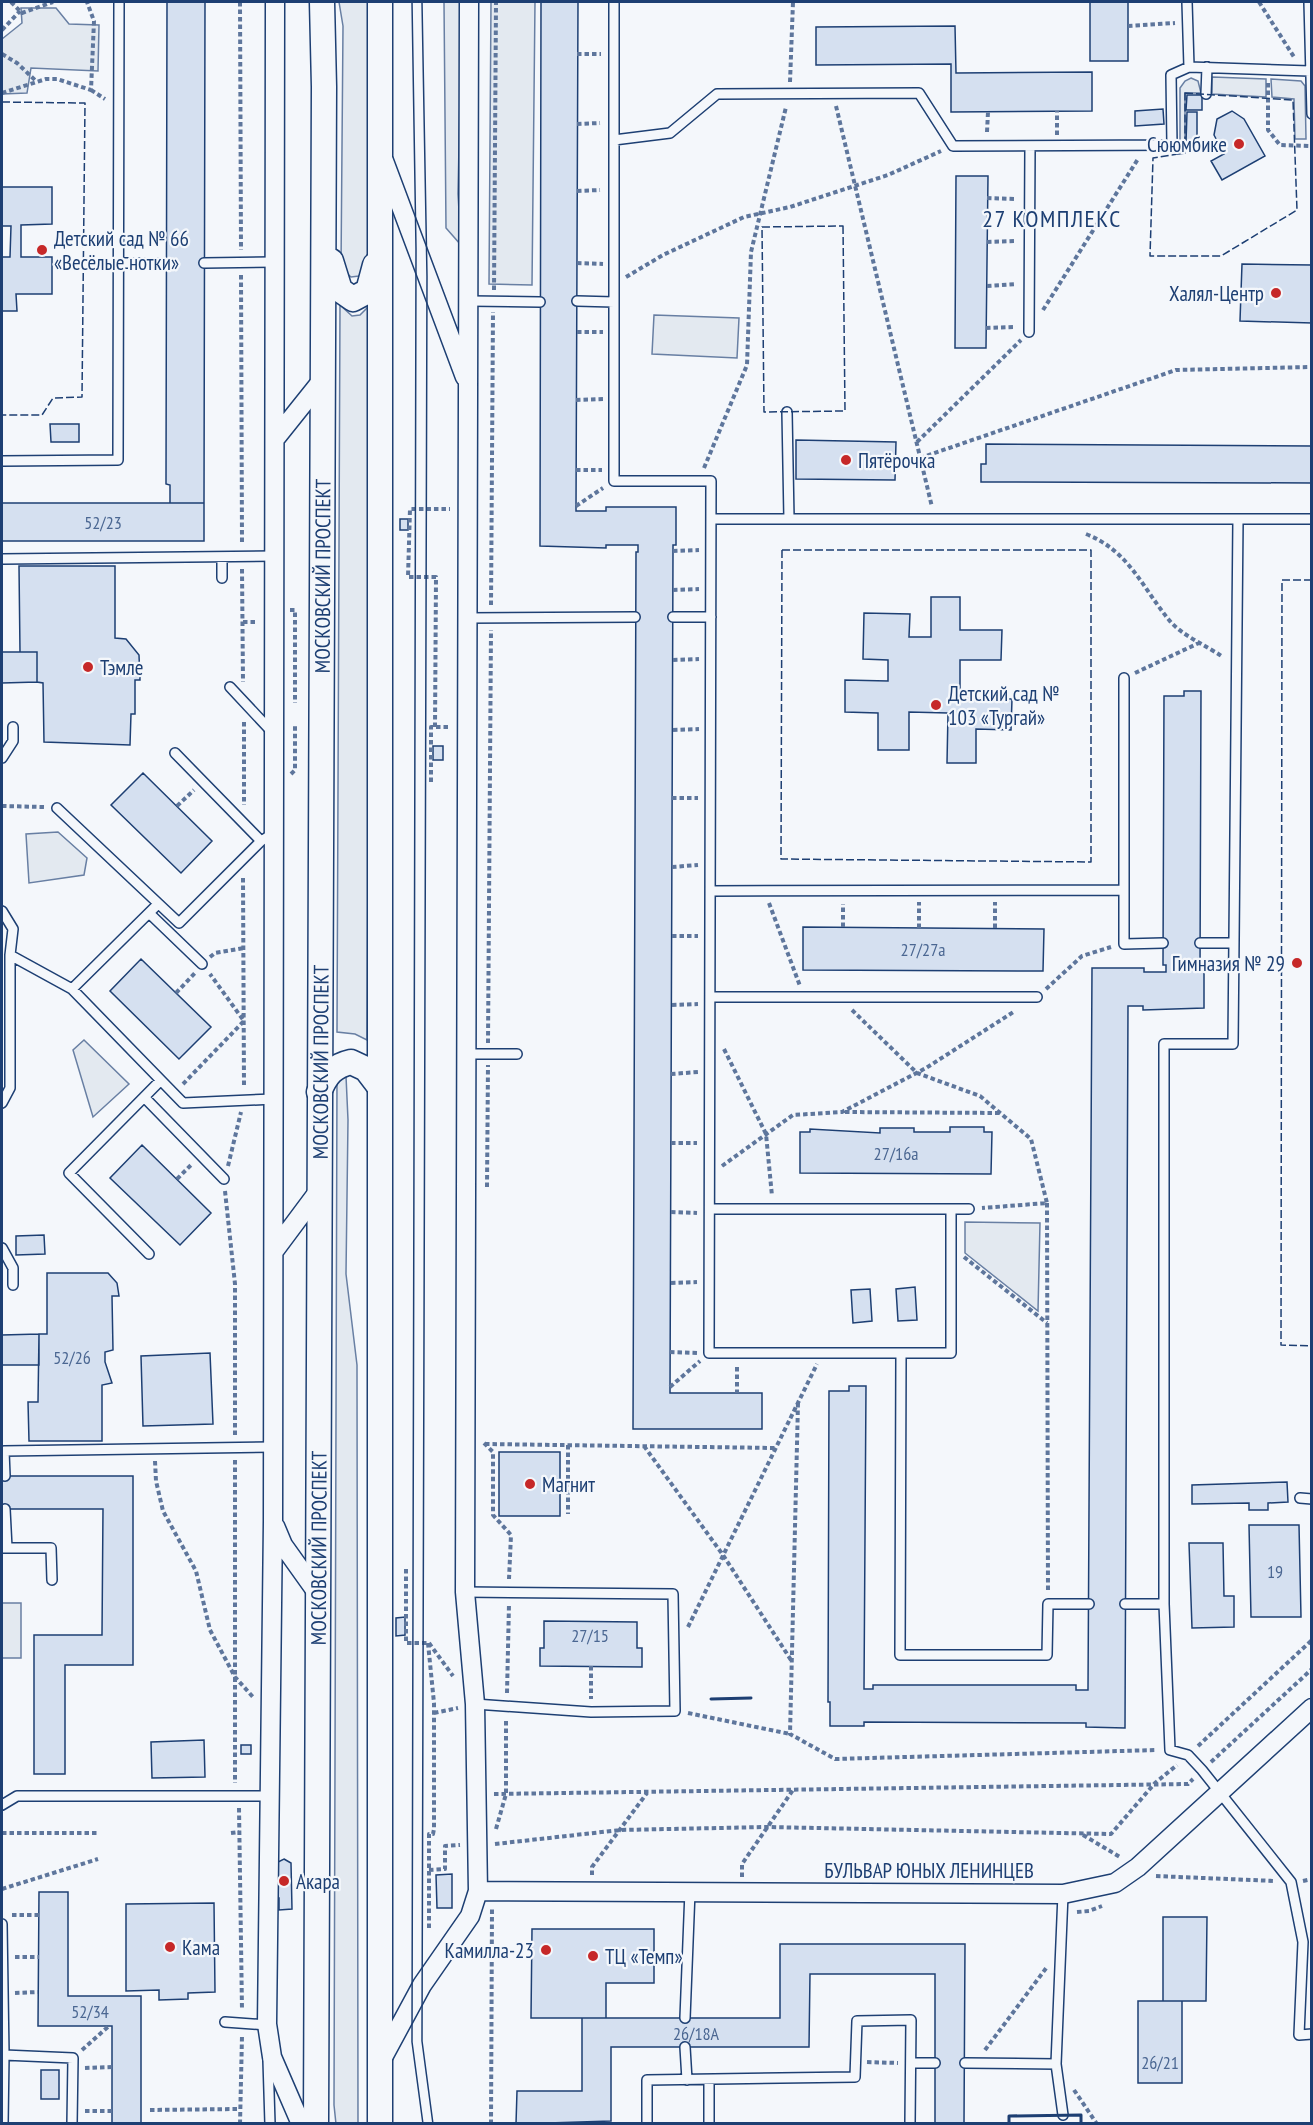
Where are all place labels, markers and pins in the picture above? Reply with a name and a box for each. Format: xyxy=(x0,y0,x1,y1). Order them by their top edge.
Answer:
place label: Сююмбике xyxy=(1147,131,1227,158)
marker: Сююмбике xyxy=(1232,137,1246,151)
place label: Детский сад № 66 «Весёлые нотки» xyxy=(54,225,189,276)
marker: Детский сад № 66 «Весёлые нотки» xyxy=(35,243,49,257)
place label: Халял-Центр xyxy=(1169,280,1264,307)
marker: Халял-Центр xyxy=(1269,286,1283,300)
place label: Пятёрочка xyxy=(858,447,935,474)
marker: Пятёрочка xyxy=(839,453,853,467)
place label: Тэмле xyxy=(100,654,144,681)
marker: Тэмле xyxy=(81,660,95,674)
place label: Детский сад № 103 «Тургай» xyxy=(948,680,1060,731)
marker: Детский сад № 103 «Тургай» xyxy=(929,698,943,712)
place label: Гимназия № 29 xyxy=(1172,950,1285,977)
marker: Гимназия № 29 xyxy=(1290,956,1304,970)
place label: Магнит xyxy=(542,1471,595,1498)
marker: Магнит xyxy=(523,1477,537,1491)
place label: Акара xyxy=(296,1868,340,1895)
marker: Акара xyxy=(277,1874,291,1888)
place label: Кама xyxy=(182,1934,220,1961)
place label: Камилла-23 xyxy=(445,1937,534,1964)
marker: Кама xyxy=(163,1940,177,1954)
marker: Камилла-23 xyxy=(539,1943,553,1957)
place label: ТЦ «Темп» xyxy=(605,1943,683,1970)
marker: ТЦ «Темп» xyxy=(586,1949,600,1963)

